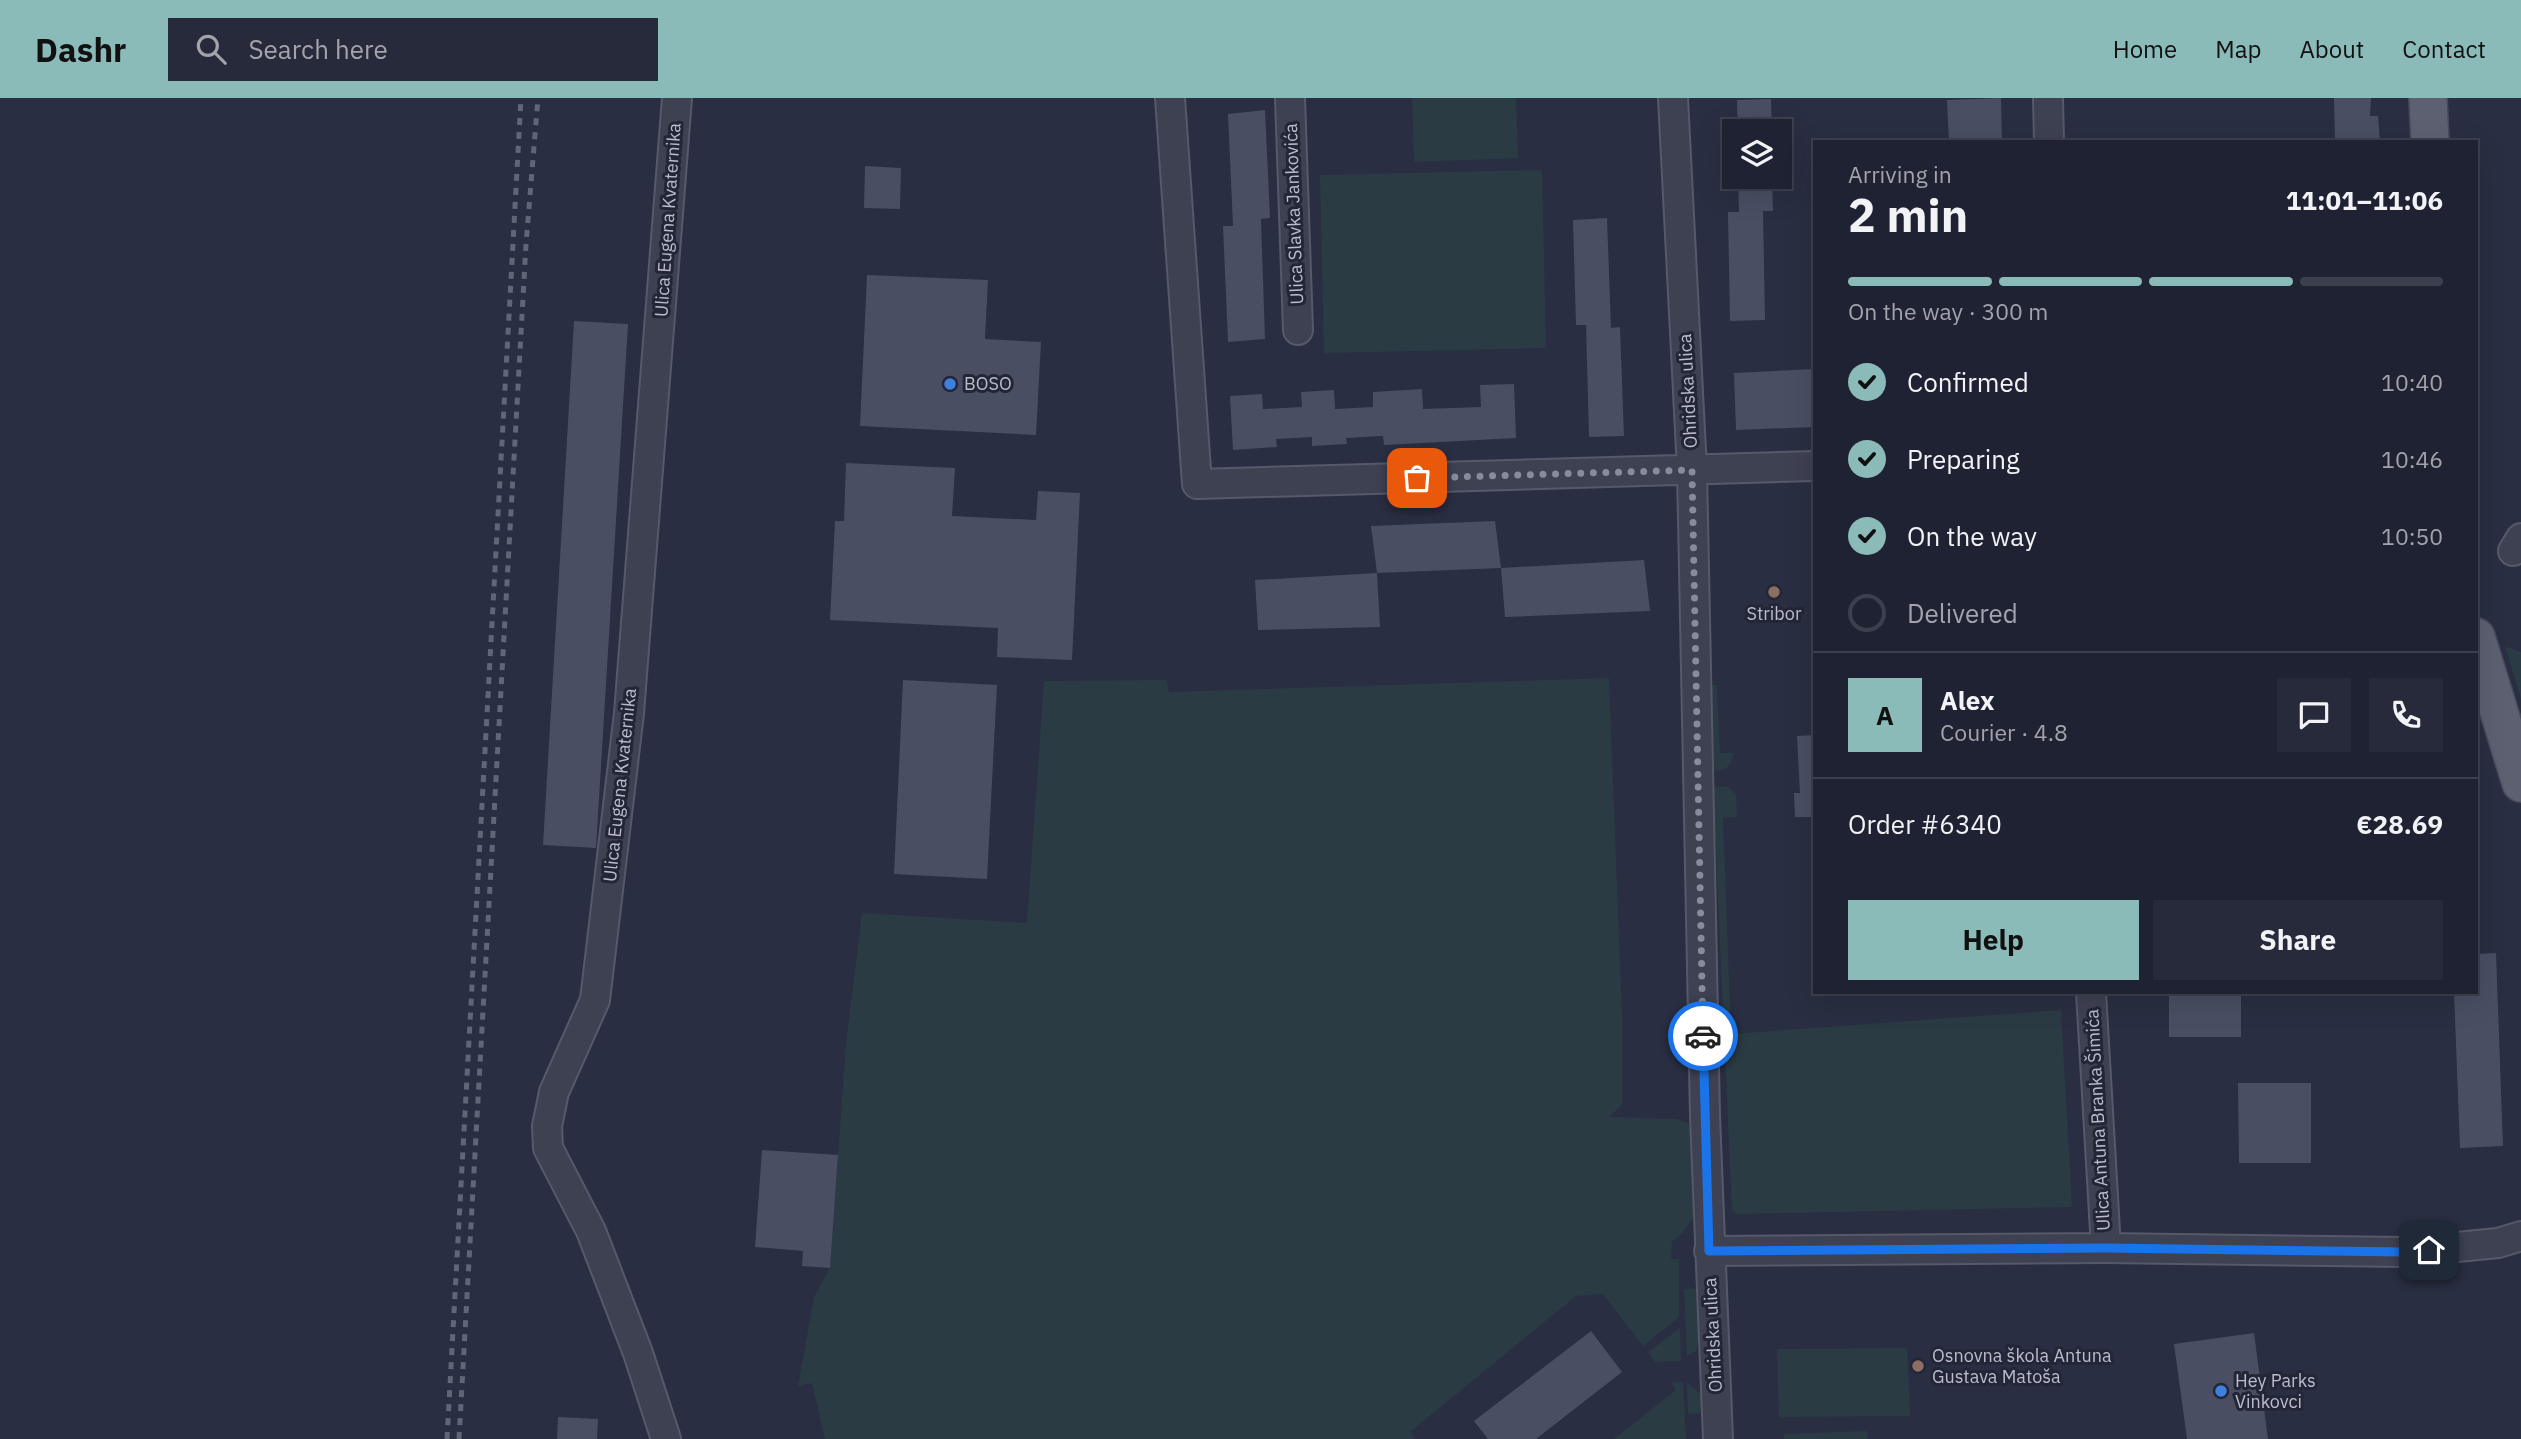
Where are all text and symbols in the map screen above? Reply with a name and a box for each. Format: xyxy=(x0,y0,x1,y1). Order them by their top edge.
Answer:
search box xyxy=(168,18,658,81)
text: Dashr xyxy=(35,28,126,71)
icon: search xyxy=(192,30,230,68)
text: Search here xyxy=(248,32,388,66)
text: Home xyxy=(2113,33,2177,65)
text: Map xyxy=(2215,33,2261,65)
text: About xyxy=(2299,33,2364,65)
text: Contact xyxy=(2402,33,2486,65)
map controls xyxy=(1722,119,1792,189)
button: layers xyxy=(1722,119,1792,189)
street label: Ulica Eugena Kvaternika xyxy=(649,122,686,318)
street label: Ulica Slavka Jankovića xyxy=(1279,122,1308,305)
text: Arriving in xyxy=(1848,159,1952,189)
text: 11:01–11:06 xyxy=(2286,183,2443,217)
text: 2 min xyxy=(1848,185,1968,245)
text: On the way · 300 m xyxy=(1848,296,2048,326)
street label: Ohridska ulica xyxy=(1673,333,1702,449)
icon: check xyxy=(1848,363,1886,401)
text: Confirmed xyxy=(1907,365,2029,399)
text: 10:40 xyxy=(2381,367,2443,397)
place label: BOSO xyxy=(964,372,1012,395)
marker: BOSO xyxy=(942,376,958,392)
icon: check xyxy=(1848,440,1886,478)
text: Preparing xyxy=(1907,442,2020,476)
text: 10:46 xyxy=(2381,444,2443,474)
pin xyxy=(1387,448,1447,508)
icon: bag xyxy=(1398,459,1436,497)
icon: check xyxy=(1848,517,1886,555)
text: On the way xyxy=(1907,519,2037,553)
text: 10:50 xyxy=(2381,521,2443,551)
marker: Stribor xyxy=(1766,584,1782,600)
text: Delivered xyxy=(1907,596,2018,630)
place label: Stribor xyxy=(1746,602,1802,625)
button: chat xyxy=(2277,678,2351,752)
button: phone xyxy=(2369,678,2443,752)
text: Alex xyxy=(1940,683,1994,717)
street label: Ulica Eugena Kvaternika xyxy=(598,687,641,883)
text: A xyxy=(1876,698,1894,732)
text: Courier · 4.8 xyxy=(1940,717,2068,747)
text: Order #6340 xyxy=(1848,807,2002,841)
text: €28.69 xyxy=(2356,807,2443,841)
button: Help xyxy=(1848,900,2139,980)
button: Share xyxy=(2153,900,2443,980)
courier xyxy=(1668,1001,1738,1071)
street label: Ulica Antuna Branka Šimića xyxy=(2079,1008,2115,1232)
icon: car xyxy=(1684,1017,1722,1055)
pin xyxy=(2399,1220,2459,1280)
icon: home xyxy=(2410,1231,2448,1269)
street label: Ohridska ulica xyxy=(1698,1277,1727,1393)
place label: Osnovna škola Antuna Gustava Matoša xyxy=(1932,1344,2112,1388)
marker: Osnovna škola Antuna Gustava Matoša xyxy=(1910,1358,1926,1374)
place label: Hey Parks Vinkovci xyxy=(2235,1369,2316,1413)
marker: Hey Parks Vinkovci xyxy=(2213,1383,2229,1399)

